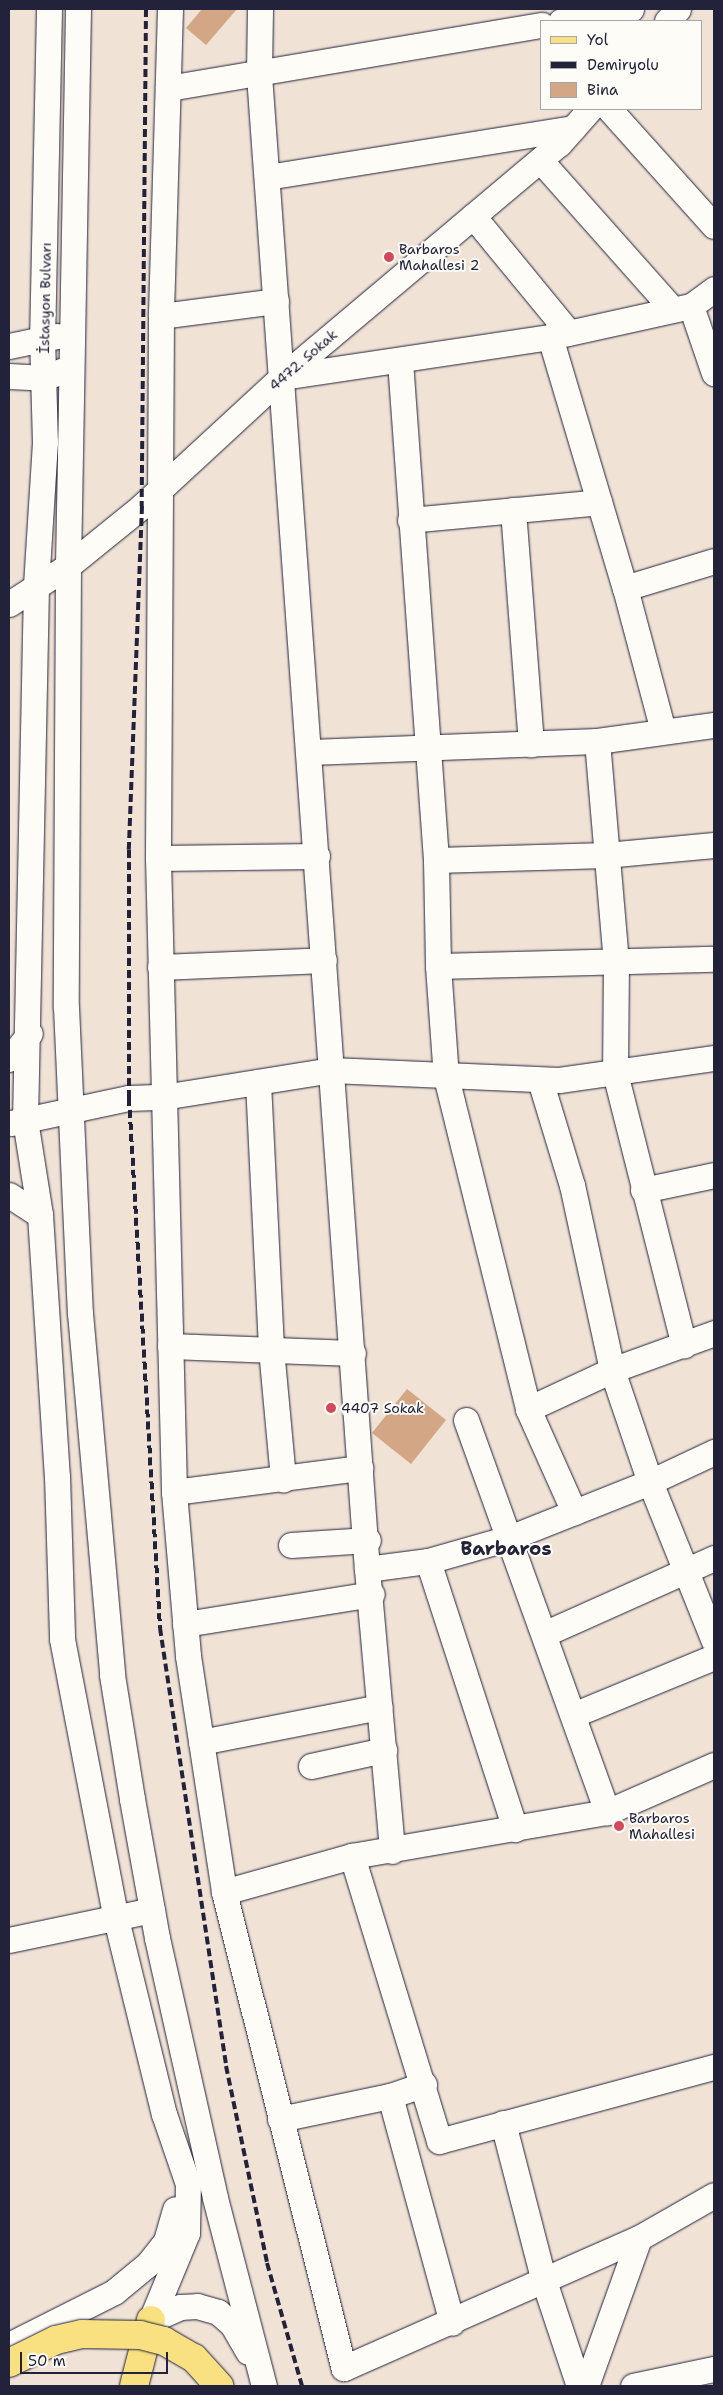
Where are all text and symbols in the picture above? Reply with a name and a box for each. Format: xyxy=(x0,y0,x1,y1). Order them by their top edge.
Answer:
legend xyxy=(540,20,703,110)
text: Yol xyxy=(587,30,608,50)
text: Demiryolu xyxy=(587,55,659,75)
text: Bina xyxy=(587,80,618,100)
place label: Barbaros Mahallesi 2 xyxy=(399,241,479,274)
street label: İstasyon Bulvarı xyxy=(36,242,54,354)
marker: Barbaros Mahallesi 2 xyxy=(383,251,395,263)
street label: 4472. Sokak xyxy=(266,326,340,394)
place label: 4407 Sokak xyxy=(341,1400,424,1416)
marker: 4407 Sokak xyxy=(325,1402,337,1414)
district label: Barbaros xyxy=(461,1538,551,1560)
place label: Barbaros Mahallesi xyxy=(629,1810,695,1842)
marker: Barbaros Mahallesi xyxy=(613,1820,625,1832)
scale bar xyxy=(22,2342,170,2374)
text: 50 m xyxy=(28,2351,66,2371)

